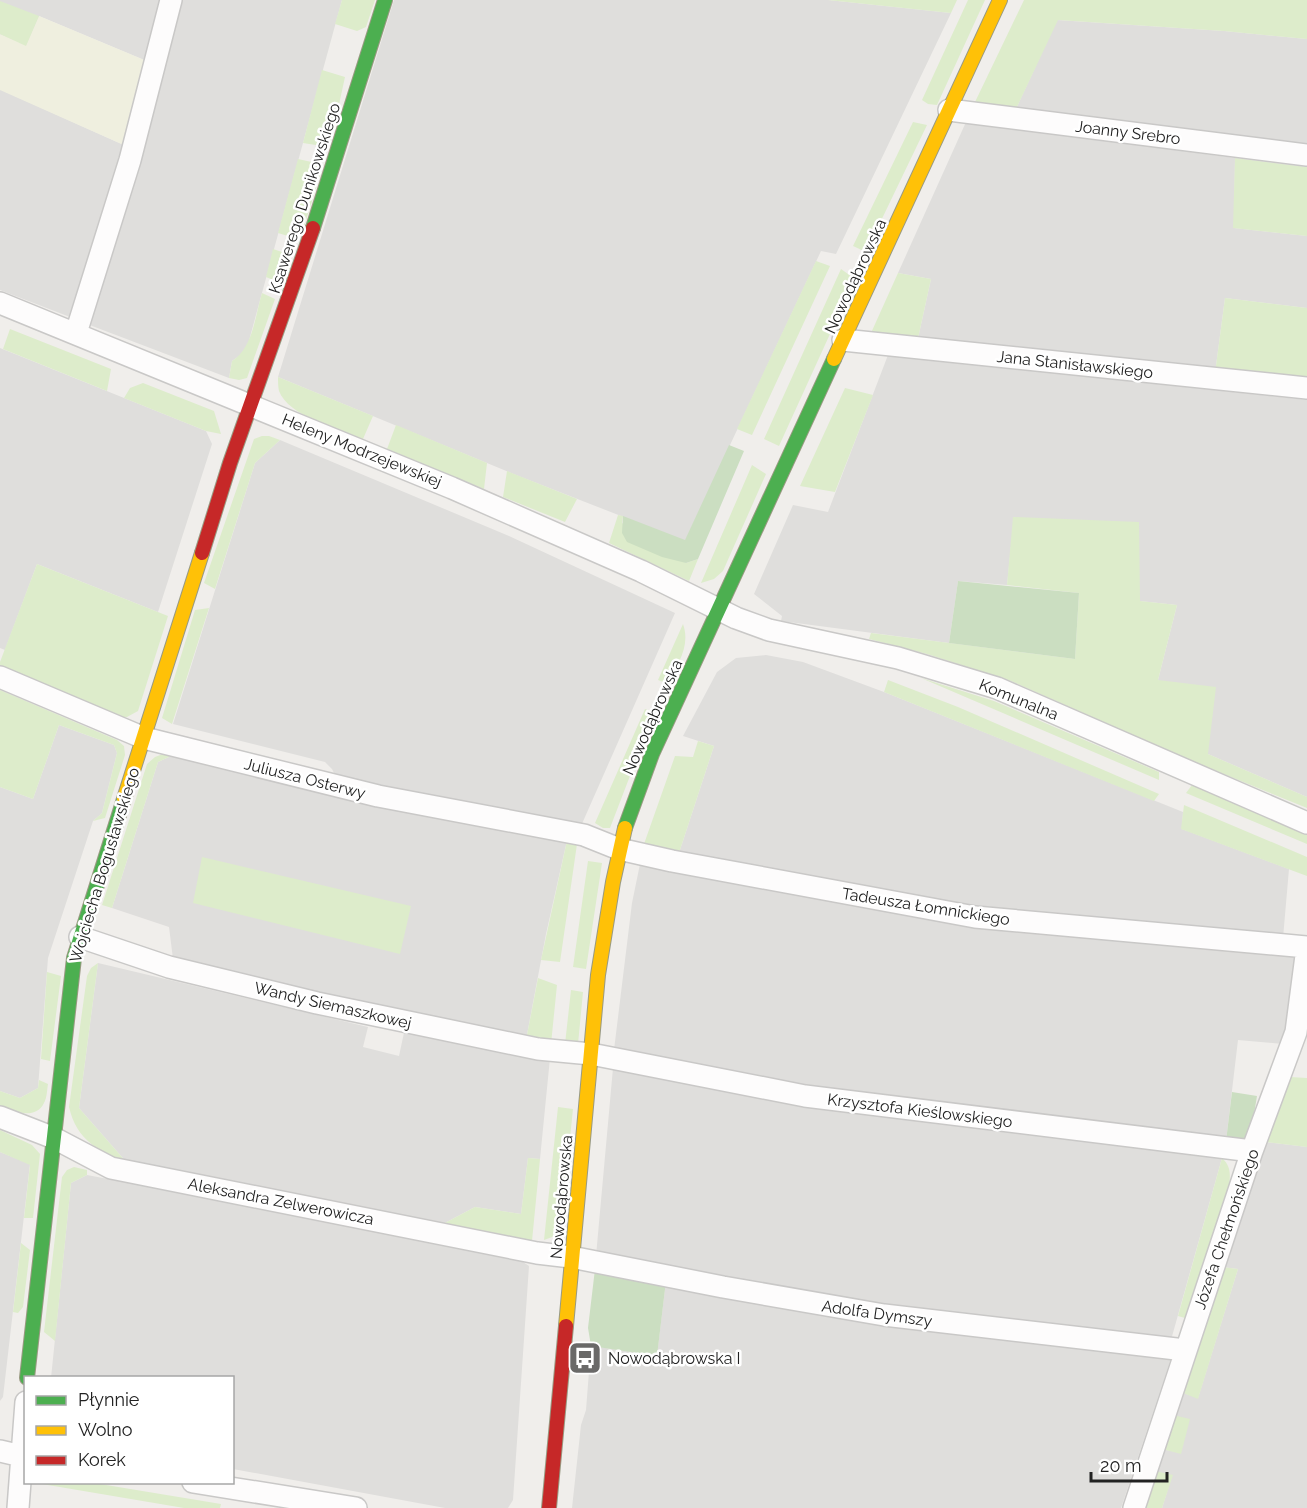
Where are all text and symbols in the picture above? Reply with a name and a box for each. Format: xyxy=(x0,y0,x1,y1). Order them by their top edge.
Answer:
street label: Ksawerego Dunikowskiego xyxy=(265,101,344,296)
street label: Joanny Srebro xyxy=(1074,117,1182,148)
street label: Nowodąbrowska xyxy=(821,216,890,337)
street label: Jana Stanisławskiego xyxy=(996,347,1154,382)
street label: Heleny Modrzejewskiej xyxy=(279,410,444,491)
street label: Nowodąbrowska xyxy=(618,656,686,778)
street label: Komunalna xyxy=(976,675,1061,724)
street label: Juliusza Osterwy xyxy=(242,754,368,803)
street label: Wojciecha Bogusławskiego xyxy=(66,765,143,965)
street label: Tadeusza Łomnickiego xyxy=(841,884,1011,929)
street label: Wandy Siemaszkowej xyxy=(252,978,413,1033)
street label: Krzysztofa Kieślowskiego xyxy=(826,1090,1014,1131)
street label: Nowodąbrowska xyxy=(547,1134,576,1260)
street label: Józefa Chełmońskiego xyxy=(1190,1146,1263,1312)
street label: Aleksandra Zelwerowicza xyxy=(186,1174,375,1229)
street label: Adolfa Dymszy xyxy=(820,1296,934,1331)
bus stop icon: Nowodąbrowska I xyxy=(567,1340,603,1376)
place label: Nowodąbrowska I xyxy=(608,1349,741,1368)
legend xyxy=(24,1376,234,1484)
text: Płynnie xyxy=(78,1389,140,1410)
text: Wolno xyxy=(78,1419,133,1440)
scale bar xyxy=(1091,1445,1168,1483)
text: Korek xyxy=(78,1449,126,1470)
text: 20 m xyxy=(1100,1455,1142,1476)

